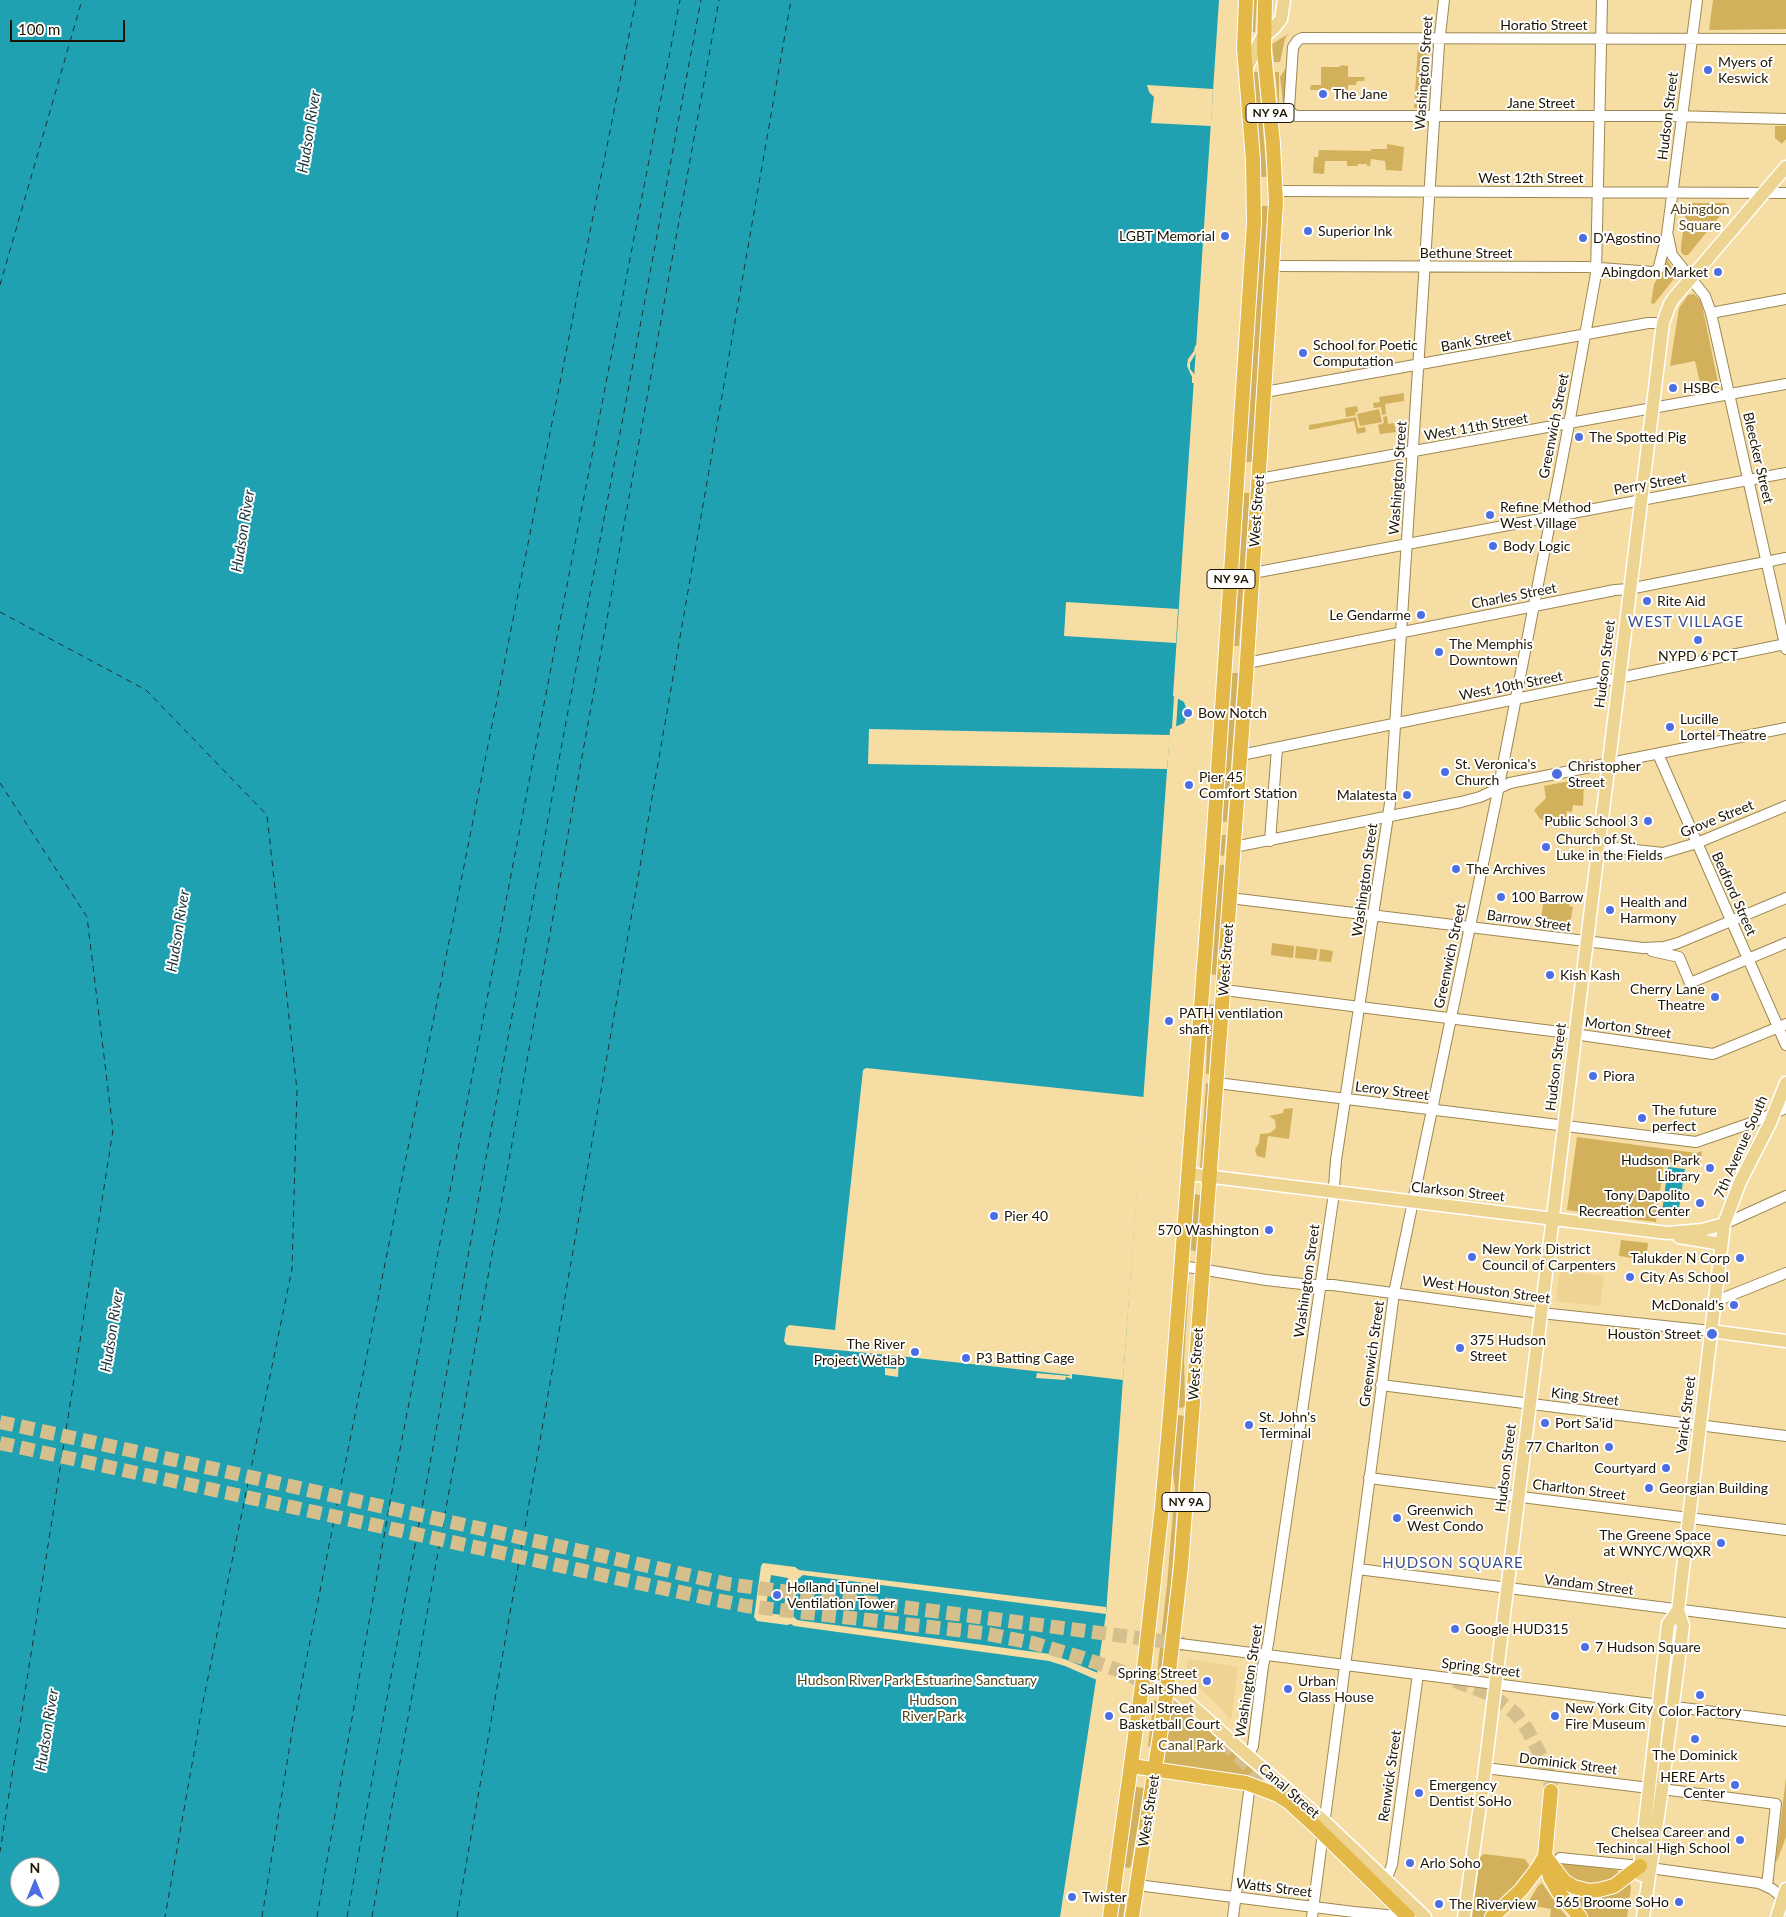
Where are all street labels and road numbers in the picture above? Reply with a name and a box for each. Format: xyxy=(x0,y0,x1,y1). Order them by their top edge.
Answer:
street label: Washington Street xyxy=(1412,15,1436,131)
street label: Horatio Street xyxy=(1500,17,1588,33)
street label: Hudson Street xyxy=(1654,71,1682,161)
street label: Jane Street xyxy=(1507,95,1575,111)
road number: NY 9A xyxy=(1246,104,1294,122)
street label: West 12th Street xyxy=(1478,170,1584,186)
street label: Bethune Street xyxy=(1420,245,1512,261)
street label: Bank Street xyxy=(1439,327,1513,355)
street label: Greenwich Street xyxy=(1536,372,1572,480)
street label: West 11th Street xyxy=(1423,410,1529,444)
street label: Bleecker Street xyxy=(1739,411,1777,505)
street label: Washington Street xyxy=(1386,420,1410,536)
street label: Perry Street xyxy=(1612,469,1688,499)
street label: West Street xyxy=(1246,474,1268,548)
road number: NY 9A xyxy=(1207,570,1255,588)
street label: Charles Street xyxy=(1470,580,1558,612)
street label: Hudson Street xyxy=(1591,619,1619,709)
street label: West 10th Street xyxy=(1458,668,1564,704)
street label: Grove Street xyxy=(1678,797,1756,841)
street label: Washington Street xyxy=(1349,822,1381,938)
street label: Bedford Street xyxy=(1708,850,1760,938)
street label: Greenwich Street xyxy=(1431,902,1469,1010)
street label: Barrow Street xyxy=(1486,907,1572,935)
street label: West Street xyxy=(1215,923,1237,997)
street label: Morton Street xyxy=(1584,1014,1672,1042)
street label: Hudson Street xyxy=(1542,1022,1570,1112)
street label: Leroy Street xyxy=(1354,1078,1430,1104)
street label: 7th Avenue South xyxy=(1711,1093,1771,1201)
street label: Clarkson Street xyxy=(1410,1179,1506,1205)
street label: Washington Street xyxy=(1291,1223,1323,1339)
street label: West Houston Street xyxy=(1421,1273,1551,1307)
street label: Greenwich Street xyxy=(1356,1300,1388,1408)
street label: West Street xyxy=(1185,1327,1207,1401)
street label: Varick Street xyxy=(1673,1375,1699,1455)
street label: King Street xyxy=(1550,1385,1620,1409)
street label: Hudson Street xyxy=(1492,1423,1520,1513)
street label: Charlton Street xyxy=(1531,1476,1627,1504)
road number: NY 9A xyxy=(1162,1492,1210,1511)
street label: Vandam Street xyxy=(1543,1571,1635,1599)
street label: Washington Street xyxy=(1232,1623,1266,1739)
street label: Spring Street xyxy=(1441,1655,1521,1681)
street label: Renwick Street xyxy=(1375,1729,1405,1823)
street label: Dominick Street xyxy=(1518,1750,1618,1778)
street label: Canal Street xyxy=(1255,1760,1323,1822)
street label: West Street xyxy=(1135,1774,1163,1848)
street label: Watts Street xyxy=(1235,1875,1313,1901)

